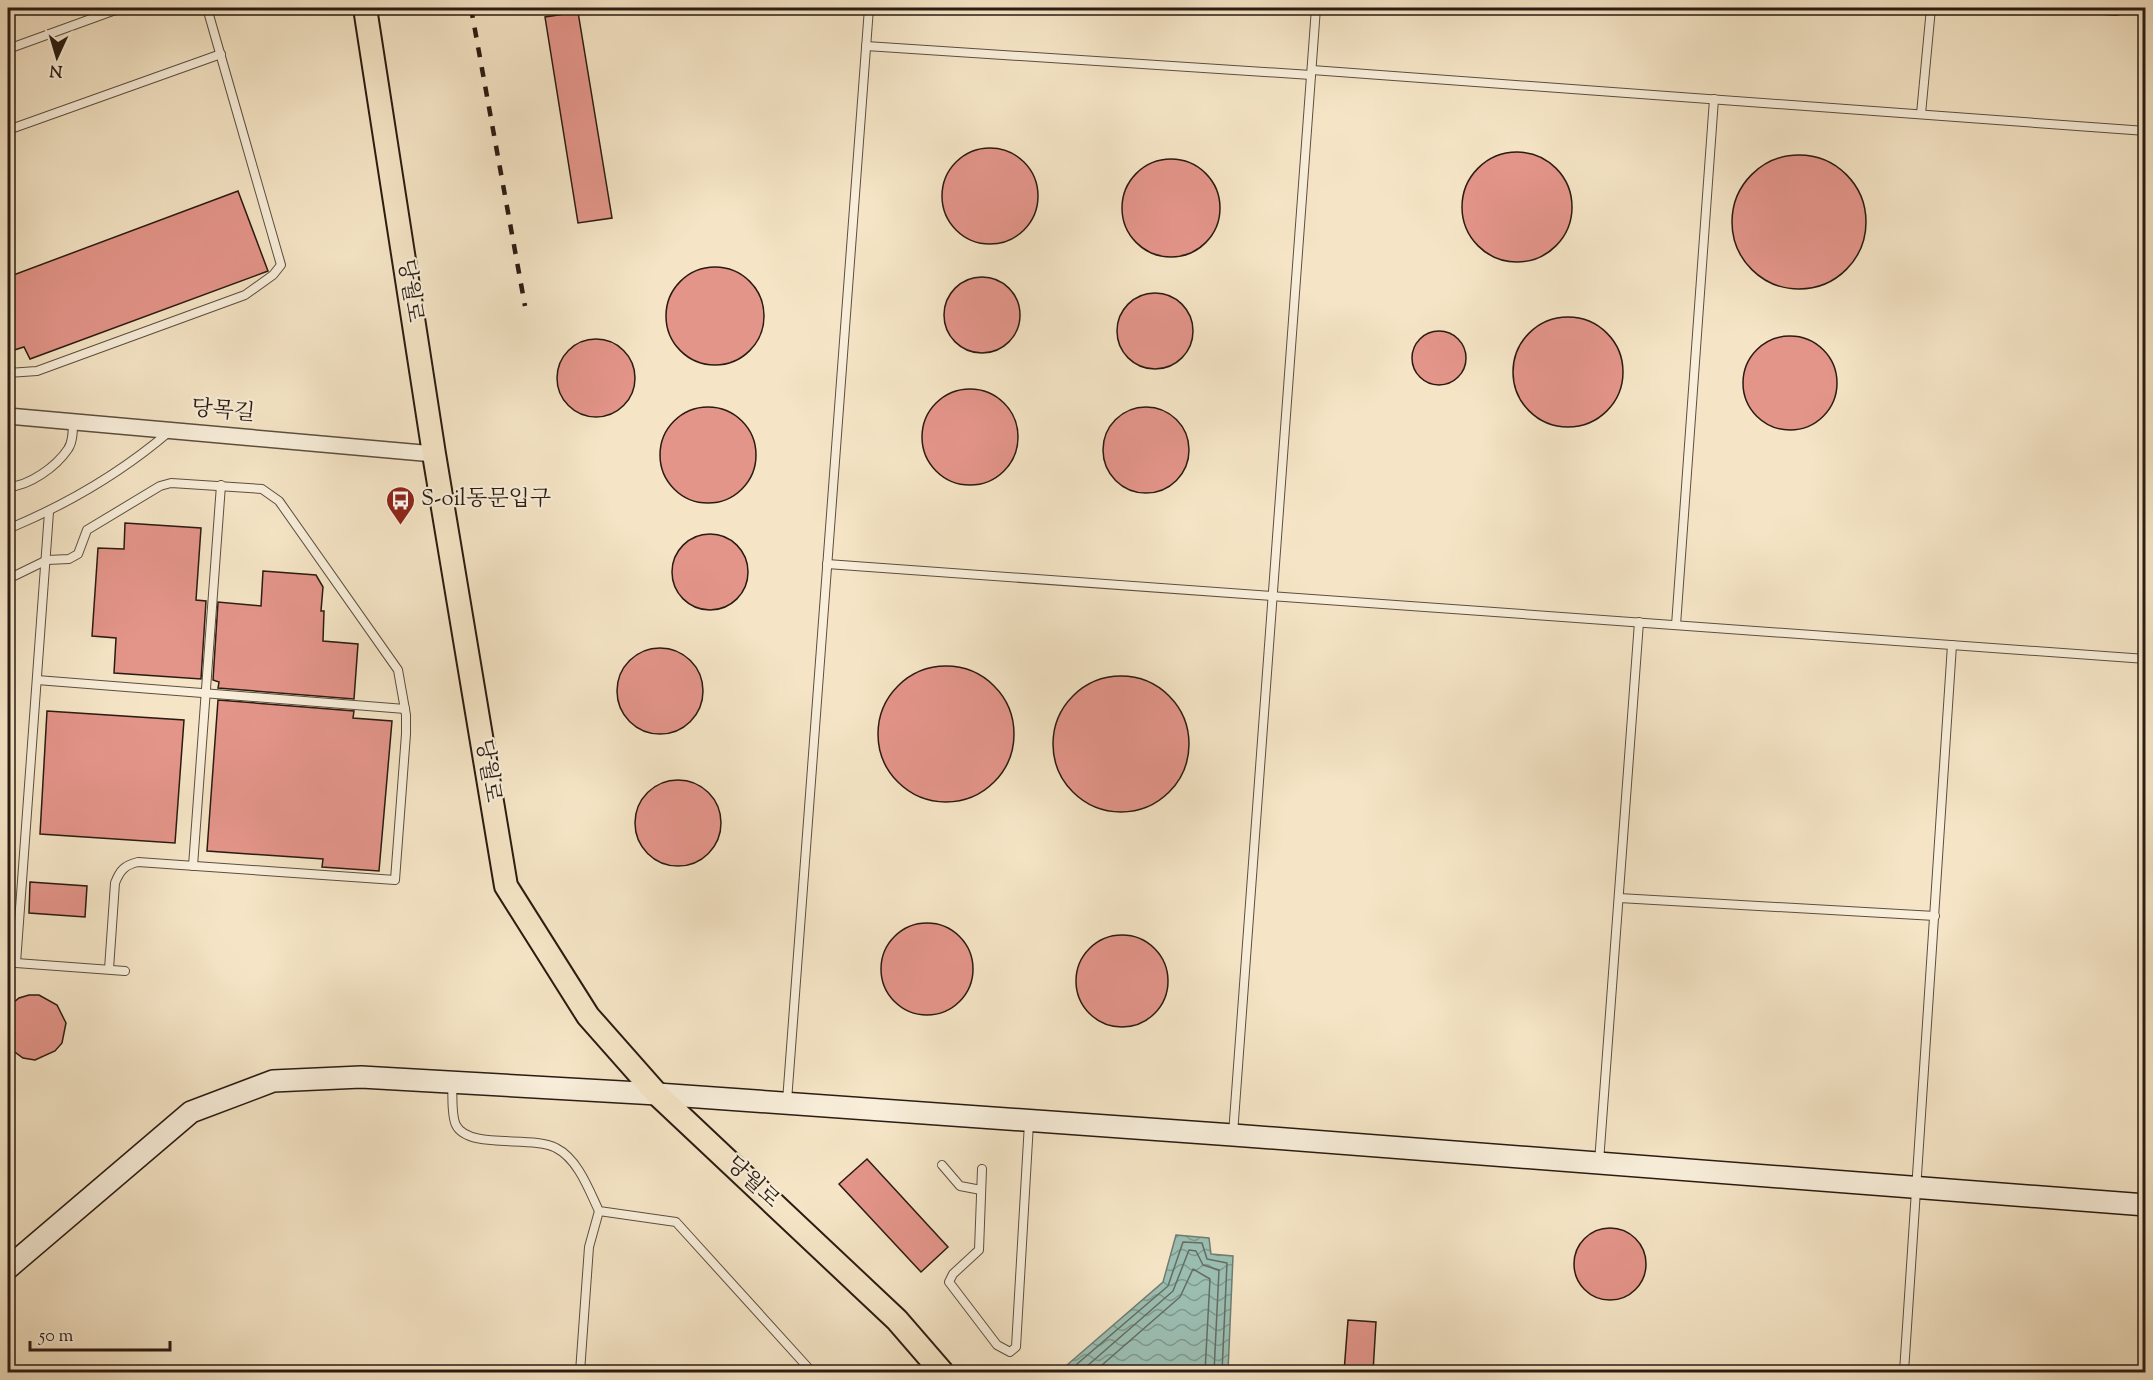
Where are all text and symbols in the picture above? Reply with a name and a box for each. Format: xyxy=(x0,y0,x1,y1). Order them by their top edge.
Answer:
north arrow xyxy=(27,27,87,87)
text: N xyxy=(49,58,63,81)
street label: 당월로 xyxy=(388,257,430,325)
street label: 당목길 xyxy=(190,393,256,431)
bus stop icon: S-oil동문입구 xyxy=(384,484,416,526)
place label: S-oil동문입구 xyxy=(421,484,551,516)
street label: 당월로 xyxy=(466,737,508,805)
street label: 당월로 xyxy=(718,1150,786,1216)
scale bar xyxy=(30,1314,170,1352)
text: 50 m xyxy=(38,1324,74,1350)

